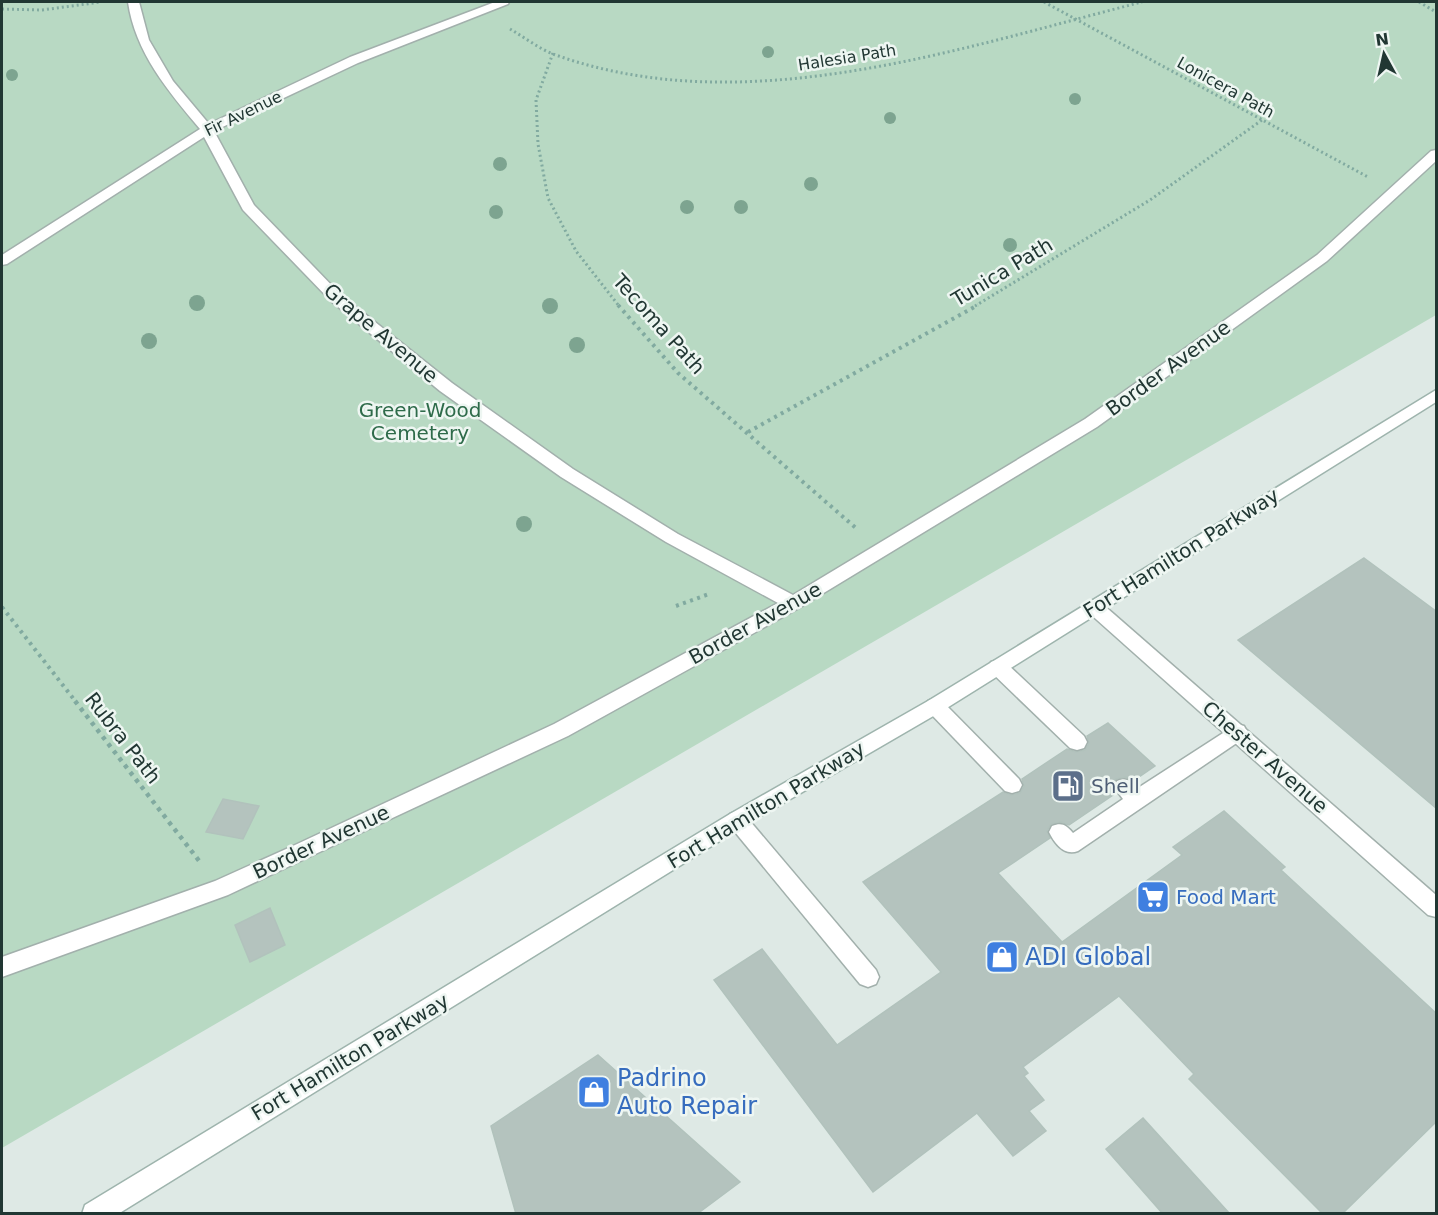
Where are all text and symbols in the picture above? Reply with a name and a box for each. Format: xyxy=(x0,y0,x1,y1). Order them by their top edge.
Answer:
north arrow xyxy=(1354,24,1414,84)
text: N xyxy=(1374,29,1390,50)
street label: Halesia Path xyxy=(797,40,897,75)
street label: Lonicera Path xyxy=(1174,53,1278,122)
street label: Fir Avenue xyxy=(201,87,285,140)
street label: Tunica Path xyxy=(946,232,1057,312)
street label: Tecoma Path xyxy=(607,268,710,379)
street label: Grape Avenue xyxy=(319,278,443,388)
street label: Border Avenue xyxy=(1101,315,1235,421)
park label: Green-Wood Cemetery xyxy=(359,398,481,445)
street label: Fort Hamilton Parkway xyxy=(1079,483,1283,623)
street label: Border Avenue xyxy=(685,577,825,669)
street label: Rubra Path xyxy=(80,688,166,788)
street label: Chester Avenue xyxy=(1197,696,1333,818)
street label: Fort Hamilton Parkway xyxy=(663,736,869,874)
fuel station icon: Shell xyxy=(1050,768,1086,804)
place label: Shell xyxy=(1091,774,1140,798)
street label: Border Avenue xyxy=(249,800,393,884)
supermarket icon: Food Mart xyxy=(1135,879,1171,915)
place label: Food Mart xyxy=(1176,885,1276,909)
shop icon: ADI Global xyxy=(984,939,1020,975)
place label: ADI Global xyxy=(1025,943,1151,971)
street label: Fort Hamilton Parkway xyxy=(247,988,453,1126)
place label: Padrino Auto Repair xyxy=(617,1064,757,1120)
shop icon: Padrino Auto Repair xyxy=(576,1074,612,1110)

